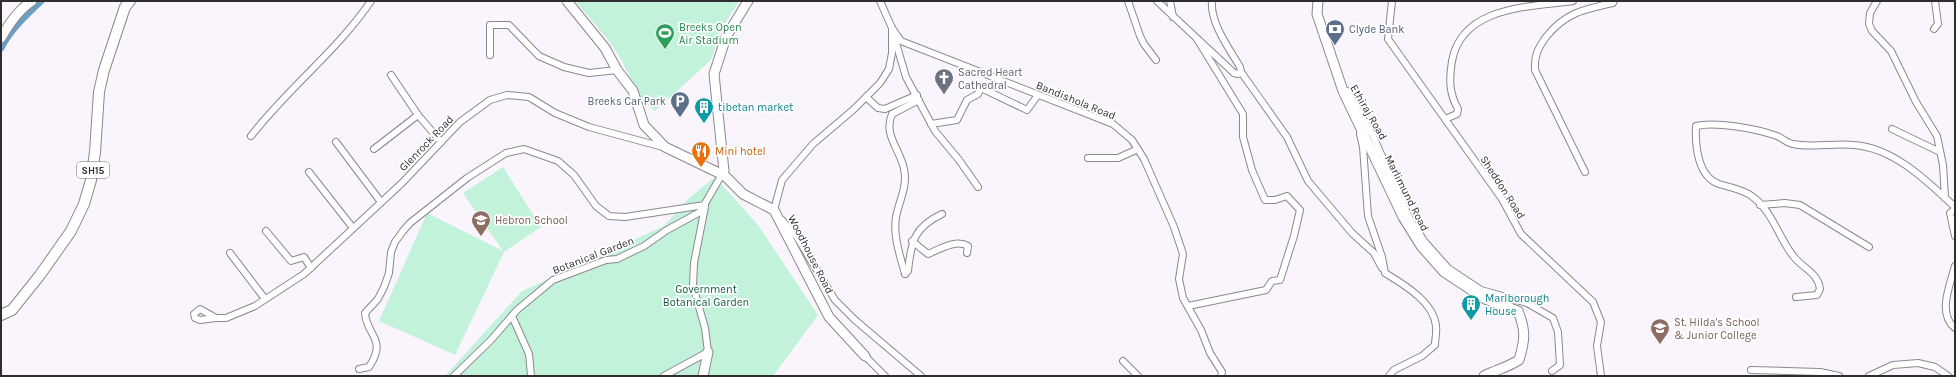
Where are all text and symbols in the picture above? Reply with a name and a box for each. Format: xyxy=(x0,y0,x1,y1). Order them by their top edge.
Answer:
bank icon: Clyde Bank xyxy=(1324,18,1346,46)
place label: Breeks Open Air Stadium xyxy=(679,21,742,47)
sports icon: Breeks Open Air Stadium xyxy=(654,22,676,50)
place label: Clyde Bank xyxy=(1349,23,1404,36)
place label: Sacred Heart Cathedral xyxy=(958,66,1022,92)
church icon: Sacred Heart Cathedral xyxy=(933,67,955,95)
street label: Bandishola Road xyxy=(1034,79,1118,122)
street label: Ethiraj Road xyxy=(1348,82,1390,142)
parking icon: Breeks Car Park xyxy=(669,90,691,118)
place label: Breeks Car Park xyxy=(588,95,666,108)
building icon: tibetan market xyxy=(693,96,715,124)
place label: tibetan market xyxy=(718,101,793,114)
street label: Glenrock Road xyxy=(397,113,456,174)
restaurant icon: Mini hotel xyxy=(690,140,712,168)
place label: Mini hotel xyxy=(715,145,766,158)
street label: Marlimund Road xyxy=(1382,153,1431,233)
street label: Sheddon Road xyxy=(1477,153,1528,221)
road number: SH15 xyxy=(77,162,109,178)
school or university icon: Hebron School xyxy=(470,209,492,237)
street label: Woodhouse Road xyxy=(785,213,836,296)
place label: Hebron School xyxy=(495,214,568,227)
street label: Botanical Garden xyxy=(551,234,636,277)
park label: Government Botanical Garden xyxy=(663,283,749,309)
place label: Marlborough House xyxy=(1485,292,1549,318)
building icon: Marlborough House xyxy=(1460,293,1482,321)
place label: St. Hilda's School & Junior College xyxy=(1674,316,1760,342)
school or university icon: St. Hilda's School & Junior College xyxy=(1649,317,1671,345)

